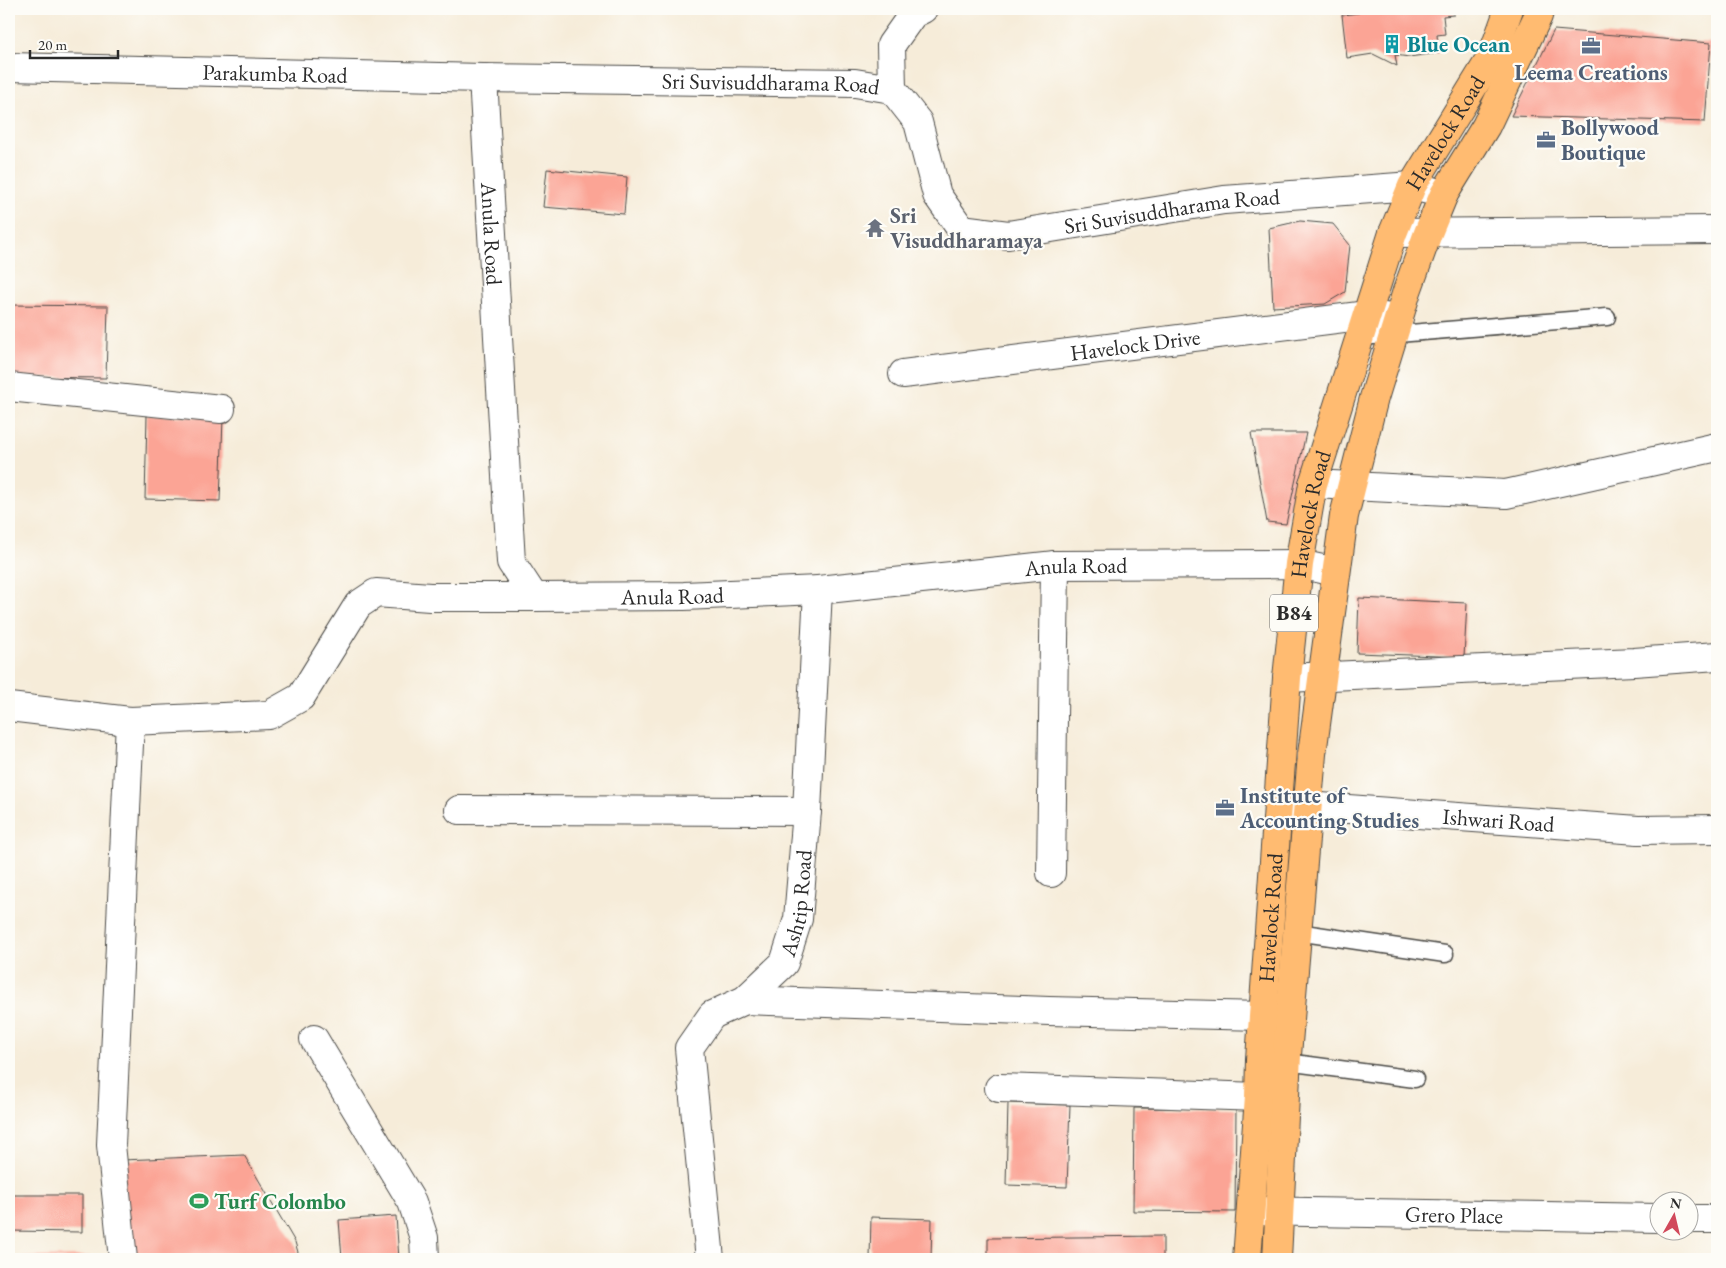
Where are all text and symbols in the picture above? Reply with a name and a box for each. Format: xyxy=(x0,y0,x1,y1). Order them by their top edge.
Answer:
scale bar xyxy=(30,28,118,60)
place label: Blue Ocean xyxy=(1407,30,1511,59)
building icon: Blue Ocean xyxy=(1381,33,1403,55)
text: 20 m xyxy=(38,35,67,54)
office icon: Leema Creations xyxy=(1580,35,1602,57)
street label: Parakumba Road xyxy=(202,57,349,90)
place label: Leema Creations xyxy=(1514,58,1668,87)
street label: Sri Suvisuddharama Road xyxy=(662,66,883,102)
street label: Havelock Road xyxy=(1399,69,1492,196)
place label: Bollywood Boutique xyxy=(1561,113,1659,167)
office icon: Bollywood Boutique xyxy=(1535,129,1557,151)
street label: Anula Road xyxy=(474,181,509,287)
street label: Sri Suvisuddharama Road xyxy=(1062,182,1282,241)
place label: Sri Visuddharamaya xyxy=(890,201,1043,255)
temple icon: Sri Visuddharamaya xyxy=(864,217,886,239)
street label: Havelock Drive xyxy=(1069,322,1202,368)
street label: Havelock Road xyxy=(1284,446,1338,579)
street label: Anula Road xyxy=(1022,551,1128,583)
street label: Anula Road xyxy=(620,580,725,611)
road number: B84 xyxy=(1270,594,1318,632)
place label: Institute of Accounting Studies xyxy=(1239,781,1419,835)
office icon: Institute of Accounting Studies xyxy=(1214,797,1236,819)
street label: Ishwari Road xyxy=(1441,802,1556,839)
street label: Ashtip Road xyxy=(773,848,819,961)
street label: Havelock Road xyxy=(1251,851,1290,984)
place label: Turf Colombo xyxy=(214,1187,346,1216)
sports icon: Turf Colombo xyxy=(188,1190,210,1212)
north arrow xyxy=(1648,1190,1698,1240)
text: N xyxy=(1669,1193,1683,1213)
street label: Grero Place xyxy=(1405,1200,1504,1230)

